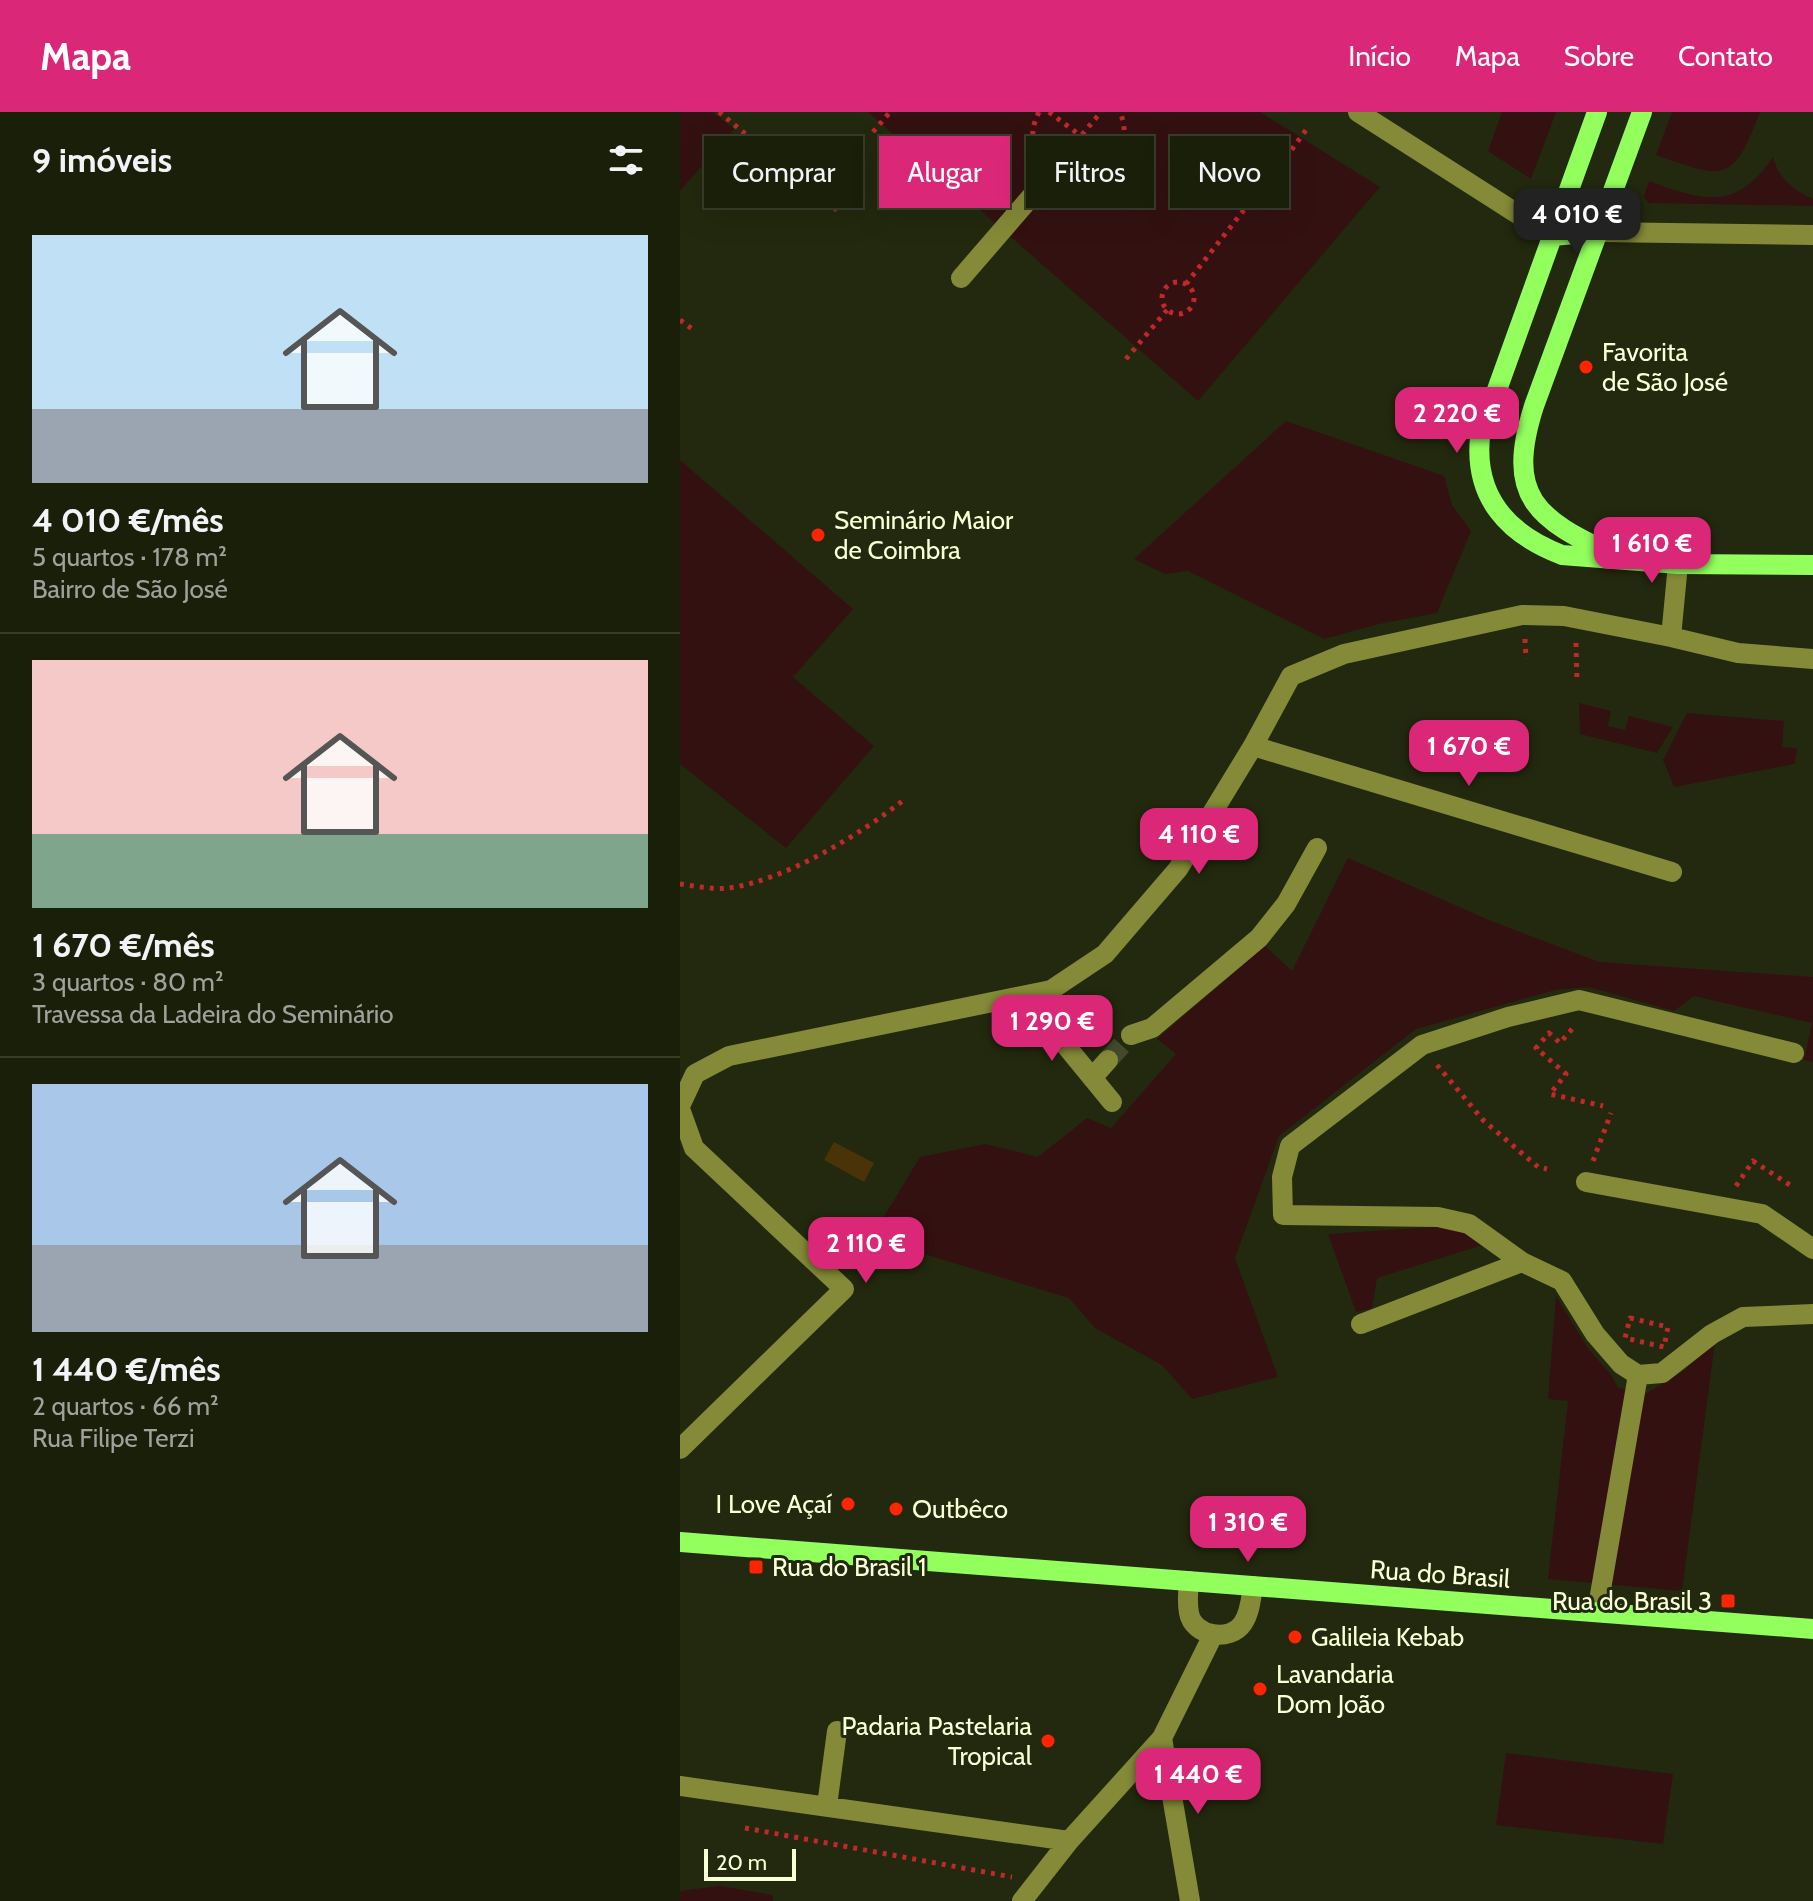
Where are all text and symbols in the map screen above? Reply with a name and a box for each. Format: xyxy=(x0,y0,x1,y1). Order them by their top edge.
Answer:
text: Mapa xyxy=(40,33,131,80)
text: Início xyxy=(1348,39,1411,73)
text: Mapa xyxy=(1455,39,1520,73)
text: Sobre xyxy=(1564,39,1634,73)
text: Contato xyxy=(1678,39,1773,73)
chip: Comprar xyxy=(704,136,863,208)
chip: Alugar xyxy=(879,136,1010,208)
chip: Filtros xyxy=(1026,136,1154,208)
chip: Novo xyxy=(1170,136,1289,208)
icon: filters xyxy=(604,138,648,182)
text: 9 imóveis xyxy=(32,139,172,181)
pin: 4 010 € xyxy=(1503,188,1651,256)
text: 4 010 € xyxy=(1532,198,1622,230)
icon: home xyxy=(268,287,412,431)
place label: Favorita de São José xyxy=(1602,336,1728,398)
marker: Favorita de São José xyxy=(1577,358,1595,376)
pin: 2 220 € xyxy=(1383,387,1531,455)
text: 2 220 € xyxy=(1413,397,1501,429)
text: 4 010 €/mês xyxy=(32,499,224,541)
place label: Seminário Maior de Coimbra xyxy=(834,504,1014,566)
pin: 1 610 € xyxy=(1578,517,1726,585)
marker: Seminário Maior de Coimbra xyxy=(809,526,827,544)
text: 1 610 € xyxy=(1612,527,1692,559)
text: 5 quartos · 178 m² xyxy=(32,541,227,573)
text: Bairro de São José xyxy=(32,573,228,605)
icon: home xyxy=(268,712,412,856)
pin: 1 670 € xyxy=(1395,720,1543,788)
text: 1 670 € xyxy=(1427,730,1511,762)
pin: 4 110 € xyxy=(1125,808,1273,876)
text: 4 110 € xyxy=(1158,818,1240,850)
text: 1 670 €/mês xyxy=(32,924,215,966)
text: 3 quartos · 80 m² xyxy=(32,966,224,998)
pin: 1 290 € xyxy=(978,995,1126,1063)
text: Travessa da Ladeira do Seminário xyxy=(32,998,394,1030)
text: 1 290 € xyxy=(1010,1005,1094,1037)
icon: home xyxy=(268,1136,412,1280)
pin: 2 110 € xyxy=(792,1217,940,1285)
text: 2 110 € xyxy=(826,1227,906,1259)
text: 1 440 €/mês xyxy=(32,1348,221,1390)
text: 2 quartos · 66 m² xyxy=(32,1390,219,1422)
text: Rua Filipe Terzi xyxy=(32,1422,195,1454)
place label: I Love Açaí xyxy=(715,1488,832,1520)
place label: Outbêco xyxy=(912,1493,1008,1525)
marker: I Love Açaí xyxy=(839,1495,857,1513)
pin: 1 310 € xyxy=(1174,1496,1322,1564)
marker: Outbêco xyxy=(887,1500,905,1518)
text: 1 310 € xyxy=(1208,1506,1288,1538)
place label: Rua do Brasil 1 xyxy=(772,1551,927,1583)
street label: Rua do Brasil xyxy=(1369,1553,1511,1595)
marker: Rua do Brasil 1 xyxy=(747,1558,765,1576)
place label: Rua do Brasil 3 xyxy=(1552,1585,1712,1617)
marker: Rua do Brasil 3 xyxy=(1719,1592,1737,1610)
place label: Galileia Kebab xyxy=(1311,1621,1464,1653)
marker: Galileia Kebab xyxy=(1286,1628,1304,1646)
place label: Lavandaria Dom João xyxy=(1276,1658,1394,1720)
marker: Lavandaria Dom João xyxy=(1251,1680,1269,1698)
place label: Padaria Pastelaria Tropical xyxy=(841,1710,1033,1772)
marker: Padaria Pastelaria Tropical xyxy=(1039,1732,1057,1750)
pin: 1 440 € xyxy=(1124,1748,1272,1816)
text: 1 440 € xyxy=(1154,1758,1242,1790)
scale bar xyxy=(704,1845,796,1881)
text: 20 m xyxy=(716,1849,767,1876)

